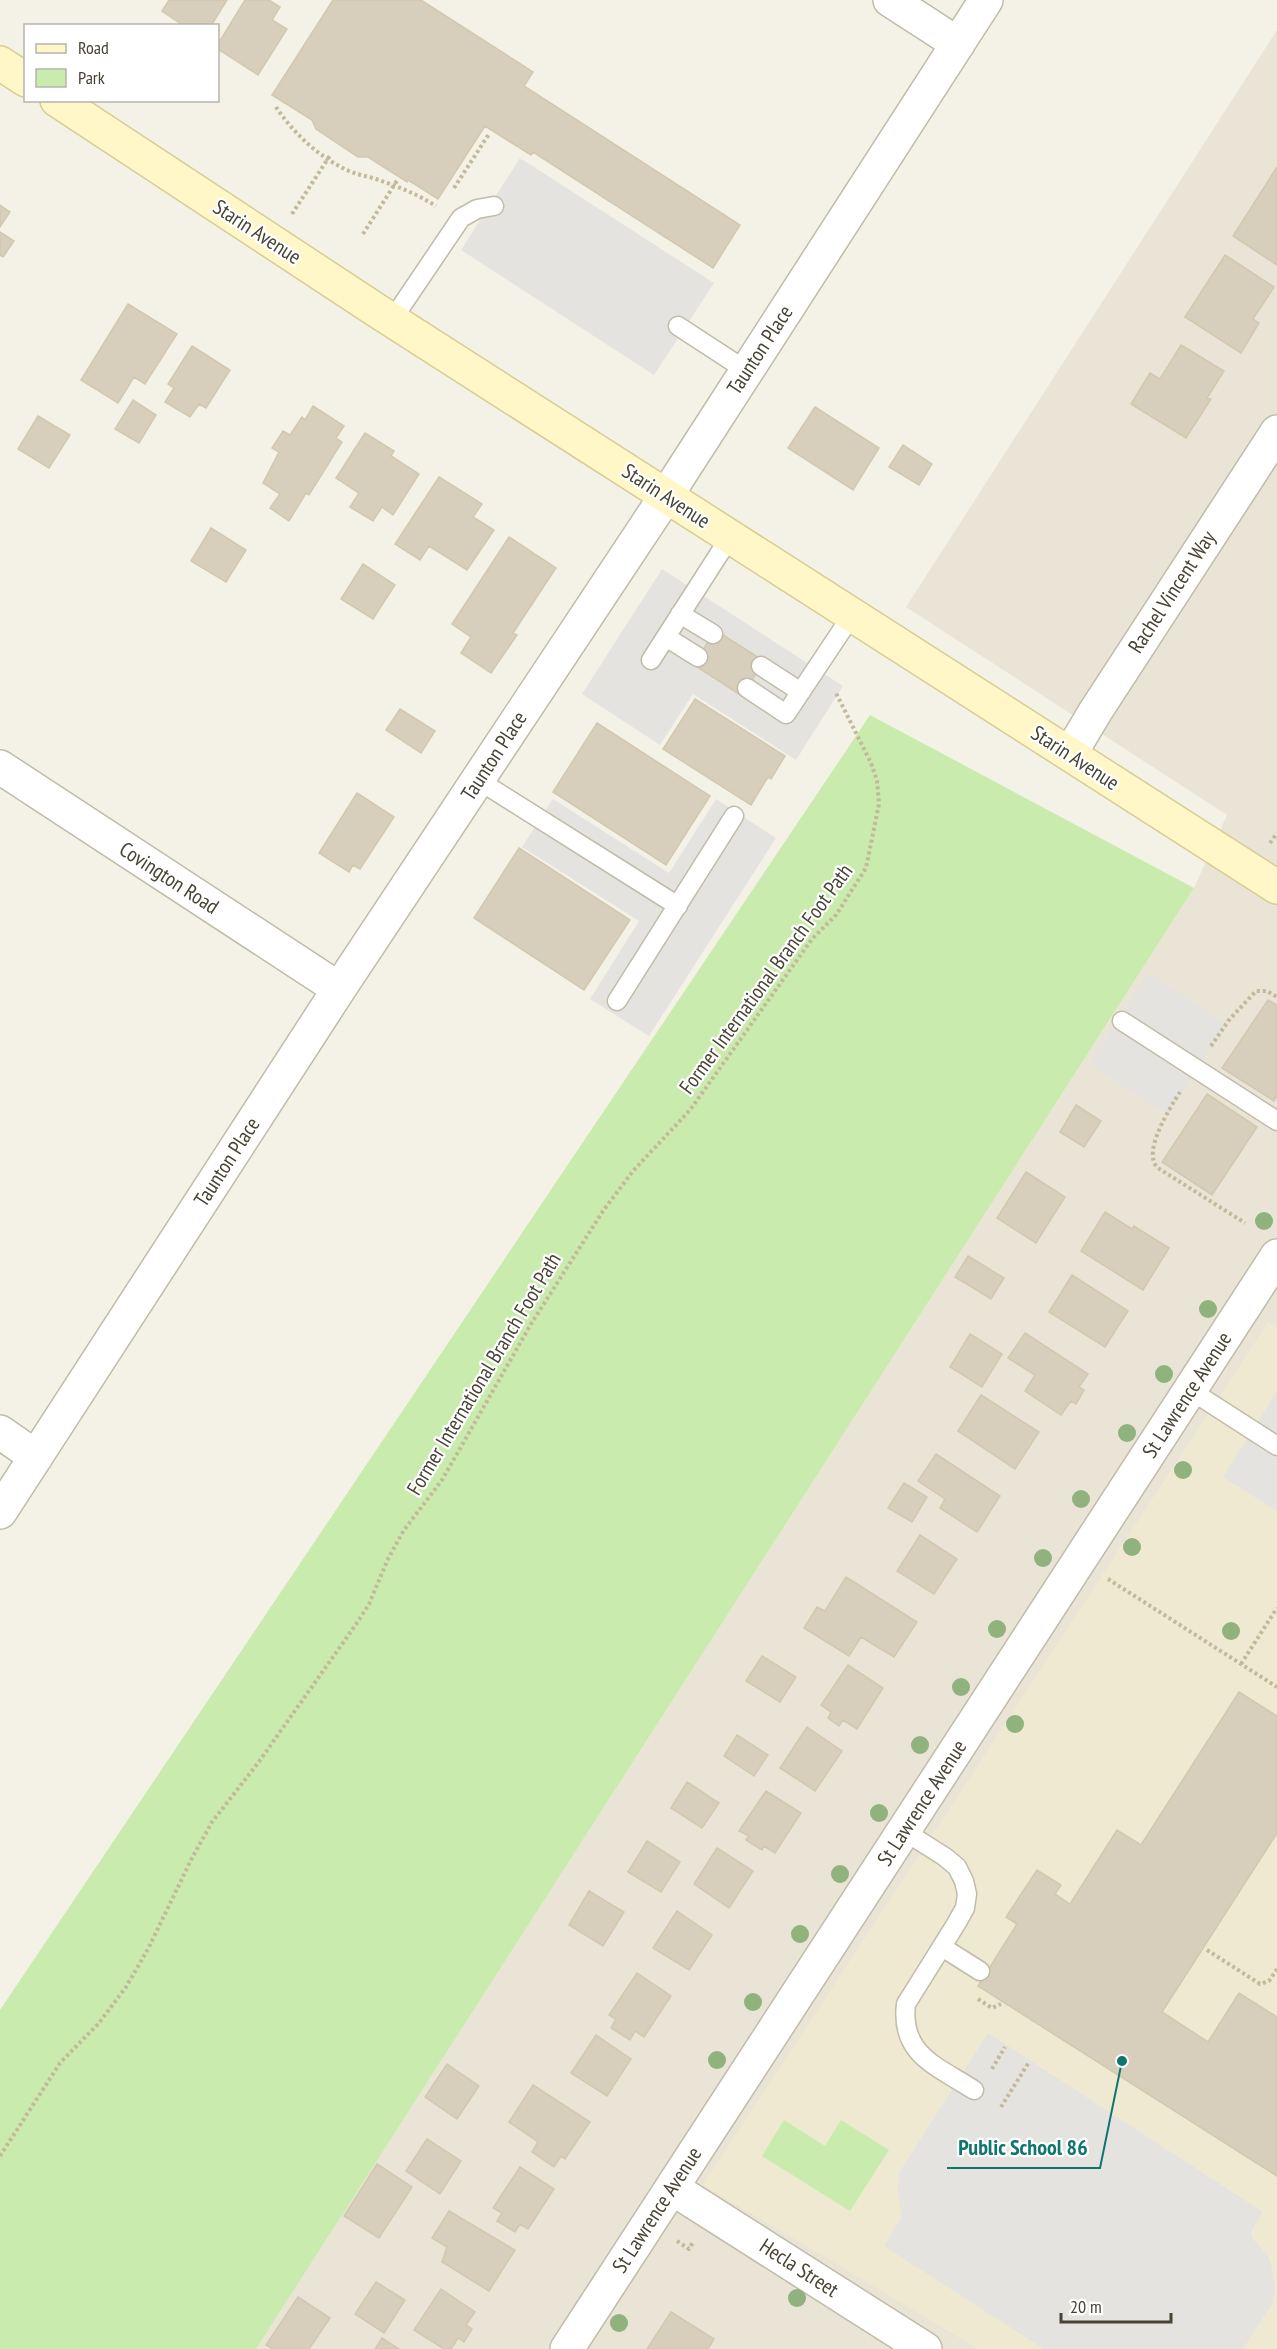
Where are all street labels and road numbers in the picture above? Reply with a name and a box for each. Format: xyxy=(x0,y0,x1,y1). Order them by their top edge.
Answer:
street label: Starin Avenue xyxy=(208,193,306,270)
street label: Taunton Place xyxy=(721,300,798,400)
street label: Starin Avenue xyxy=(617,457,715,534)
street label: Rachel Vincent Way xyxy=(1122,525,1221,658)
street label: Taunton Place xyxy=(455,706,532,806)
street label: Starin Avenue xyxy=(1026,719,1124,796)
street label: Covington Road xyxy=(115,835,224,920)
street label: Former International Branch Foot Path xyxy=(673,858,858,1099)
street label: Taunton Place xyxy=(188,1112,265,1212)
street label: Former International Branch Foot Path xyxy=(400,1248,567,1500)
street label: St Lawrence Avenue xyxy=(1136,1327,1237,1463)
street label: St Lawrence Avenue xyxy=(871,1735,972,1871)
street label: St Lawrence Avenue xyxy=(606,2142,707,2278)
street label: Hecla Street xyxy=(755,2232,844,2303)

